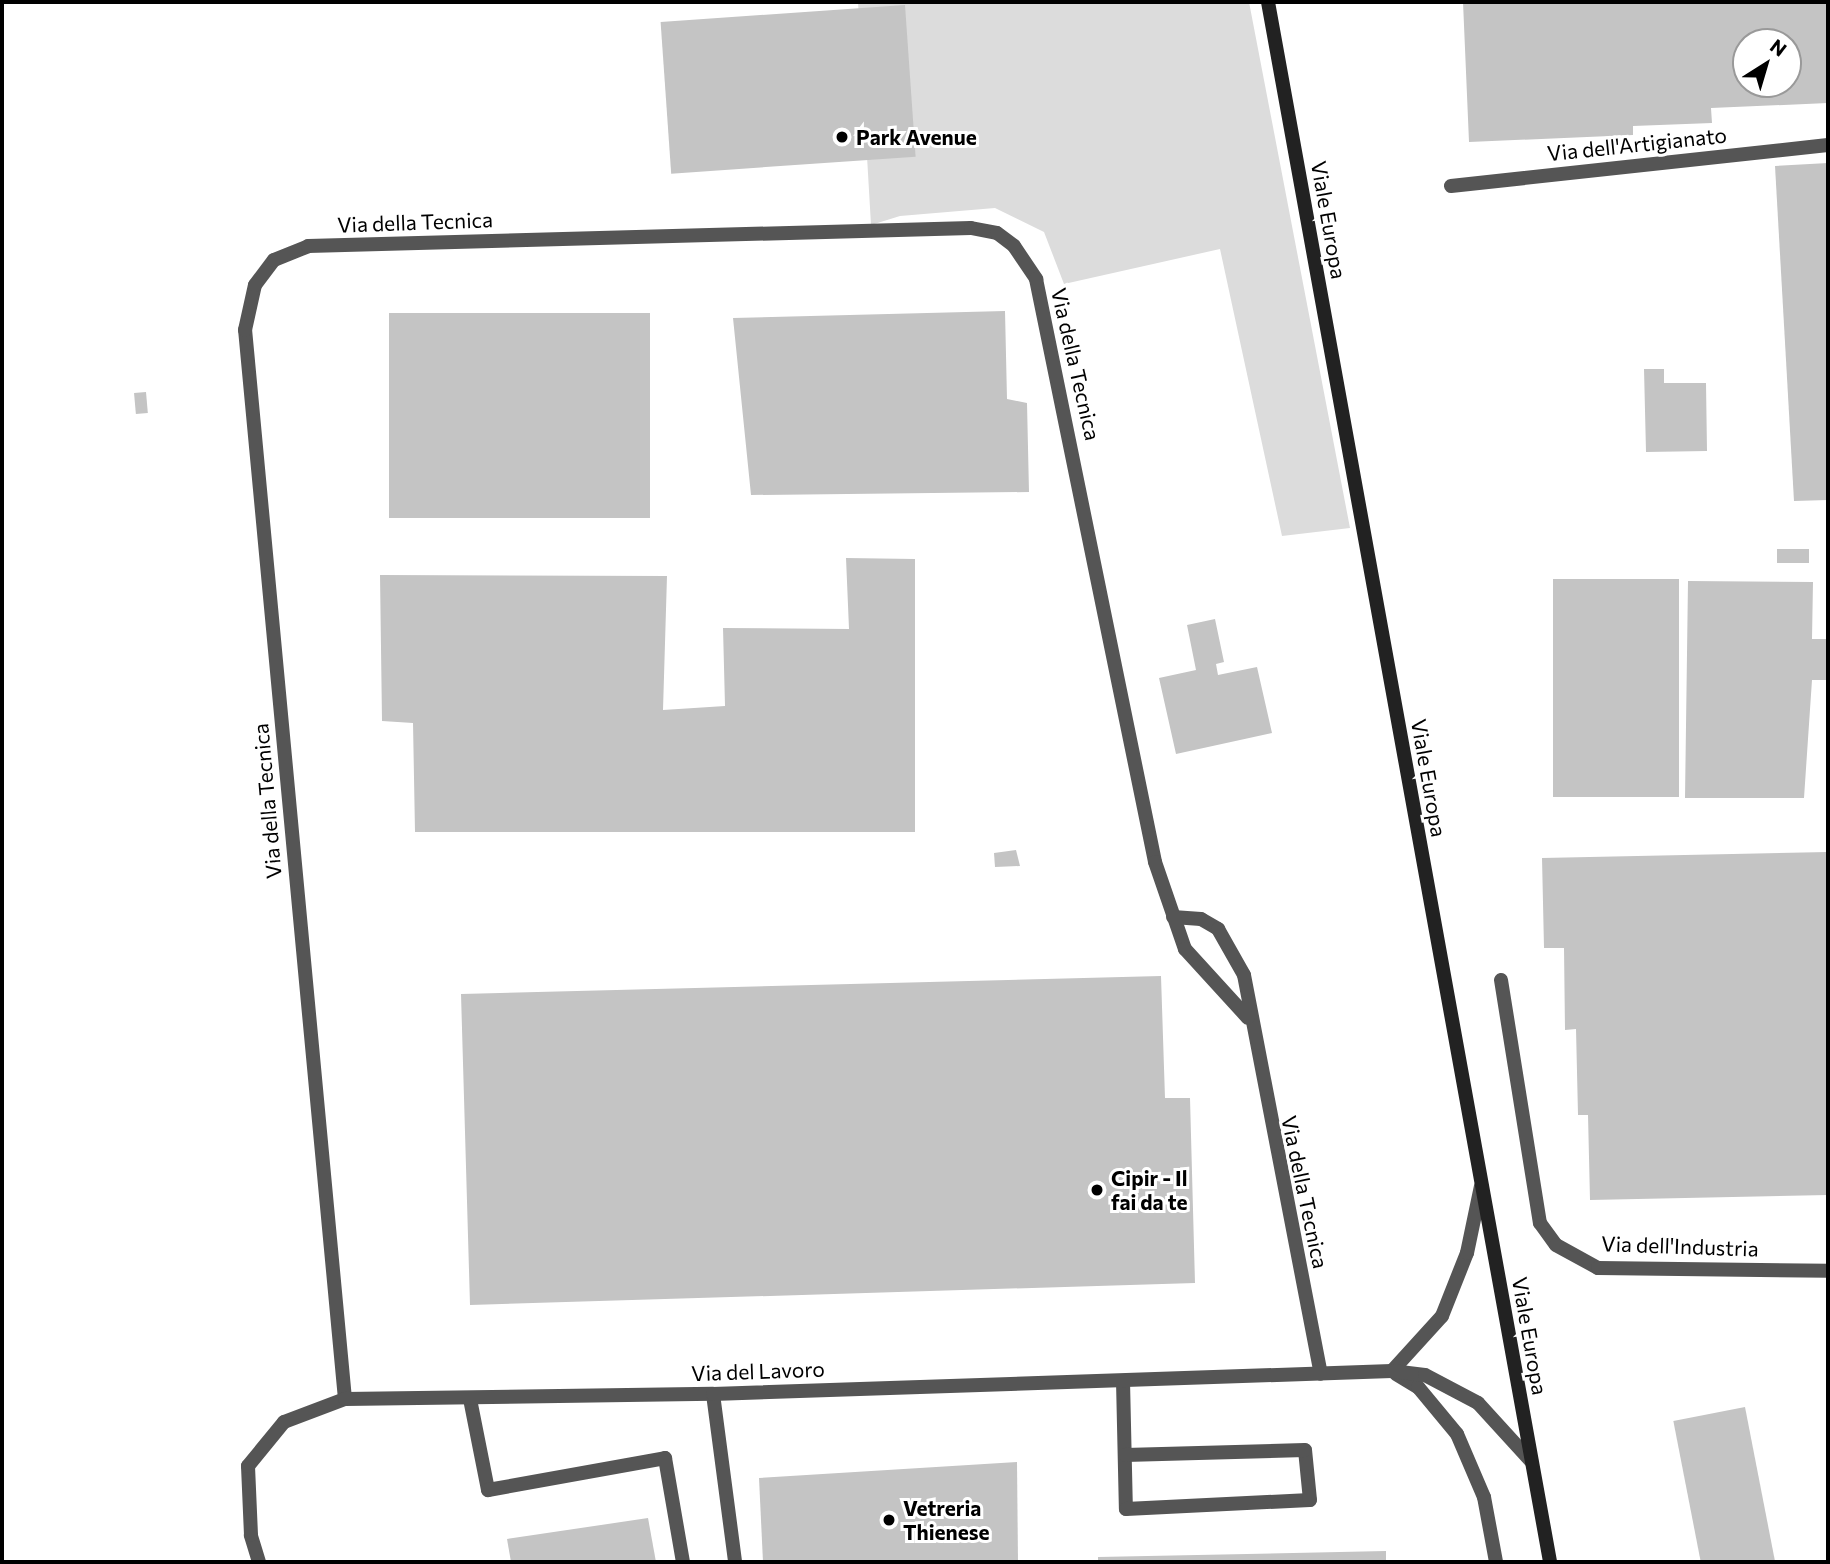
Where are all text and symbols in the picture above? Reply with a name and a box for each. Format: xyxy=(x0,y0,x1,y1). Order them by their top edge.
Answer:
north arrow xyxy=(1732,28,1802,98)
text: N xyxy=(1766,34,1791,61)
street label: Via dell'Artigianato xyxy=(1546,122,1728,166)
place label: Park Avenue xyxy=(856,124,977,150)
marker: Park Avenue xyxy=(834,129,850,145)
street label: Viale Europa xyxy=(1306,159,1352,281)
street label: Via della Tecnica xyxy=(337,207,493,237)
street label: Via della Tecnica xyxy=(1046,285,1106,443)
street label: Viale Europa xyxy=(1406,717,1452,839)
street label: Via della Tecnica xyxy=(248,722,286,880)
street label: Via della Tecnica xyxy=(1276,1113,1334,1271)
place label: Cipir - Il fai da te xyxy=(1111,1165,1188,1215)
marker: Cipir - Il fai da te xyxy=(1089,1182,1105,1198)
street label: Via dell'Industria xyxy=(1601,1231,1759,1261)
street label: Viale Europa xyxy=(1507,1275,1553,1397)
street label: Via del Lavoro xyxy=(691,1356,825,1386)
place label: Vetreria Thienese xyxy=(903,1495,990,1545)
marker: Vetreria Thienese xyxy=(881,1512,897,1528)

